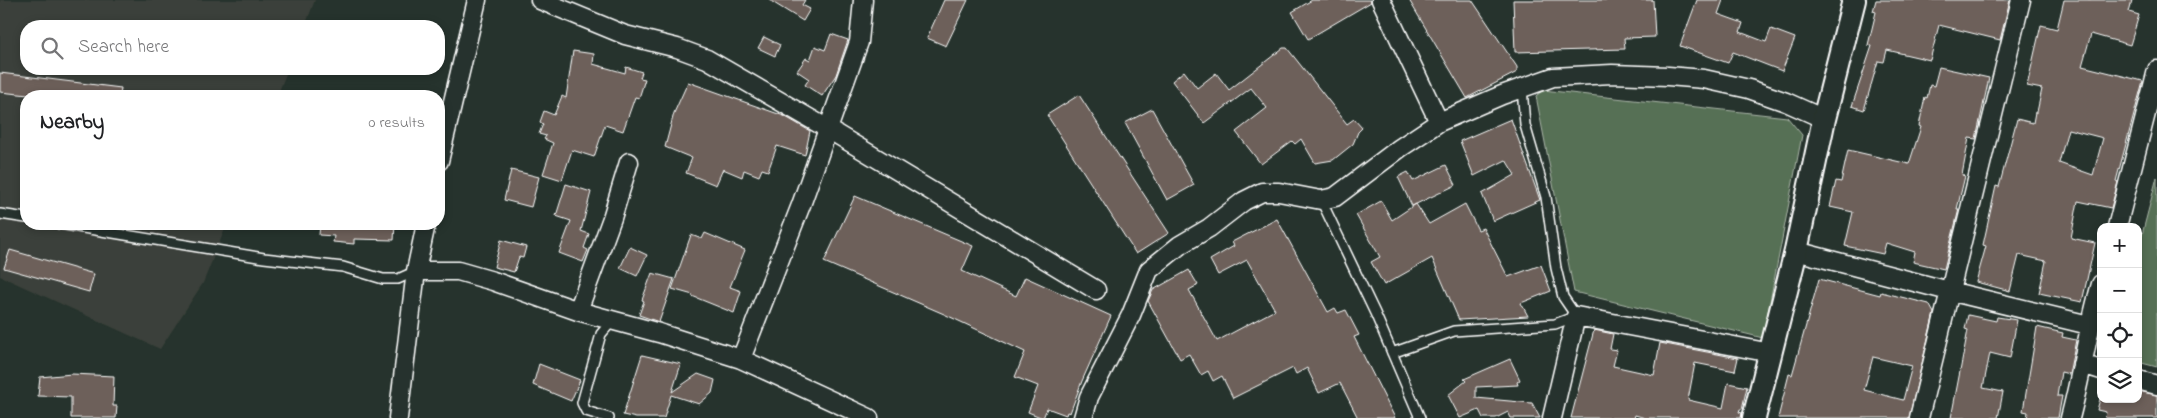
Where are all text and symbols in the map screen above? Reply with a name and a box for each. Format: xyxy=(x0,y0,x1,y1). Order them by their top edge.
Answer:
search box xyxy=(20,20,445,75)
icon: search xyxy=(38,34,66,62)
text: Search here xyxy=(78,34,169,61)
text: Nearby xyxy=(40,108,104,138)
text: 0 results xyxy=(369,111,425,135)
map controls xyxy=(2097,223,2142,403)
button: + xyxy=(2097,223,2142,268)
button: − xyxy=(2097,268,2142,313)
button: locate xyxy=(2097,313,2142,358)
button: layers xyxy=(2097,358,2142,403)

